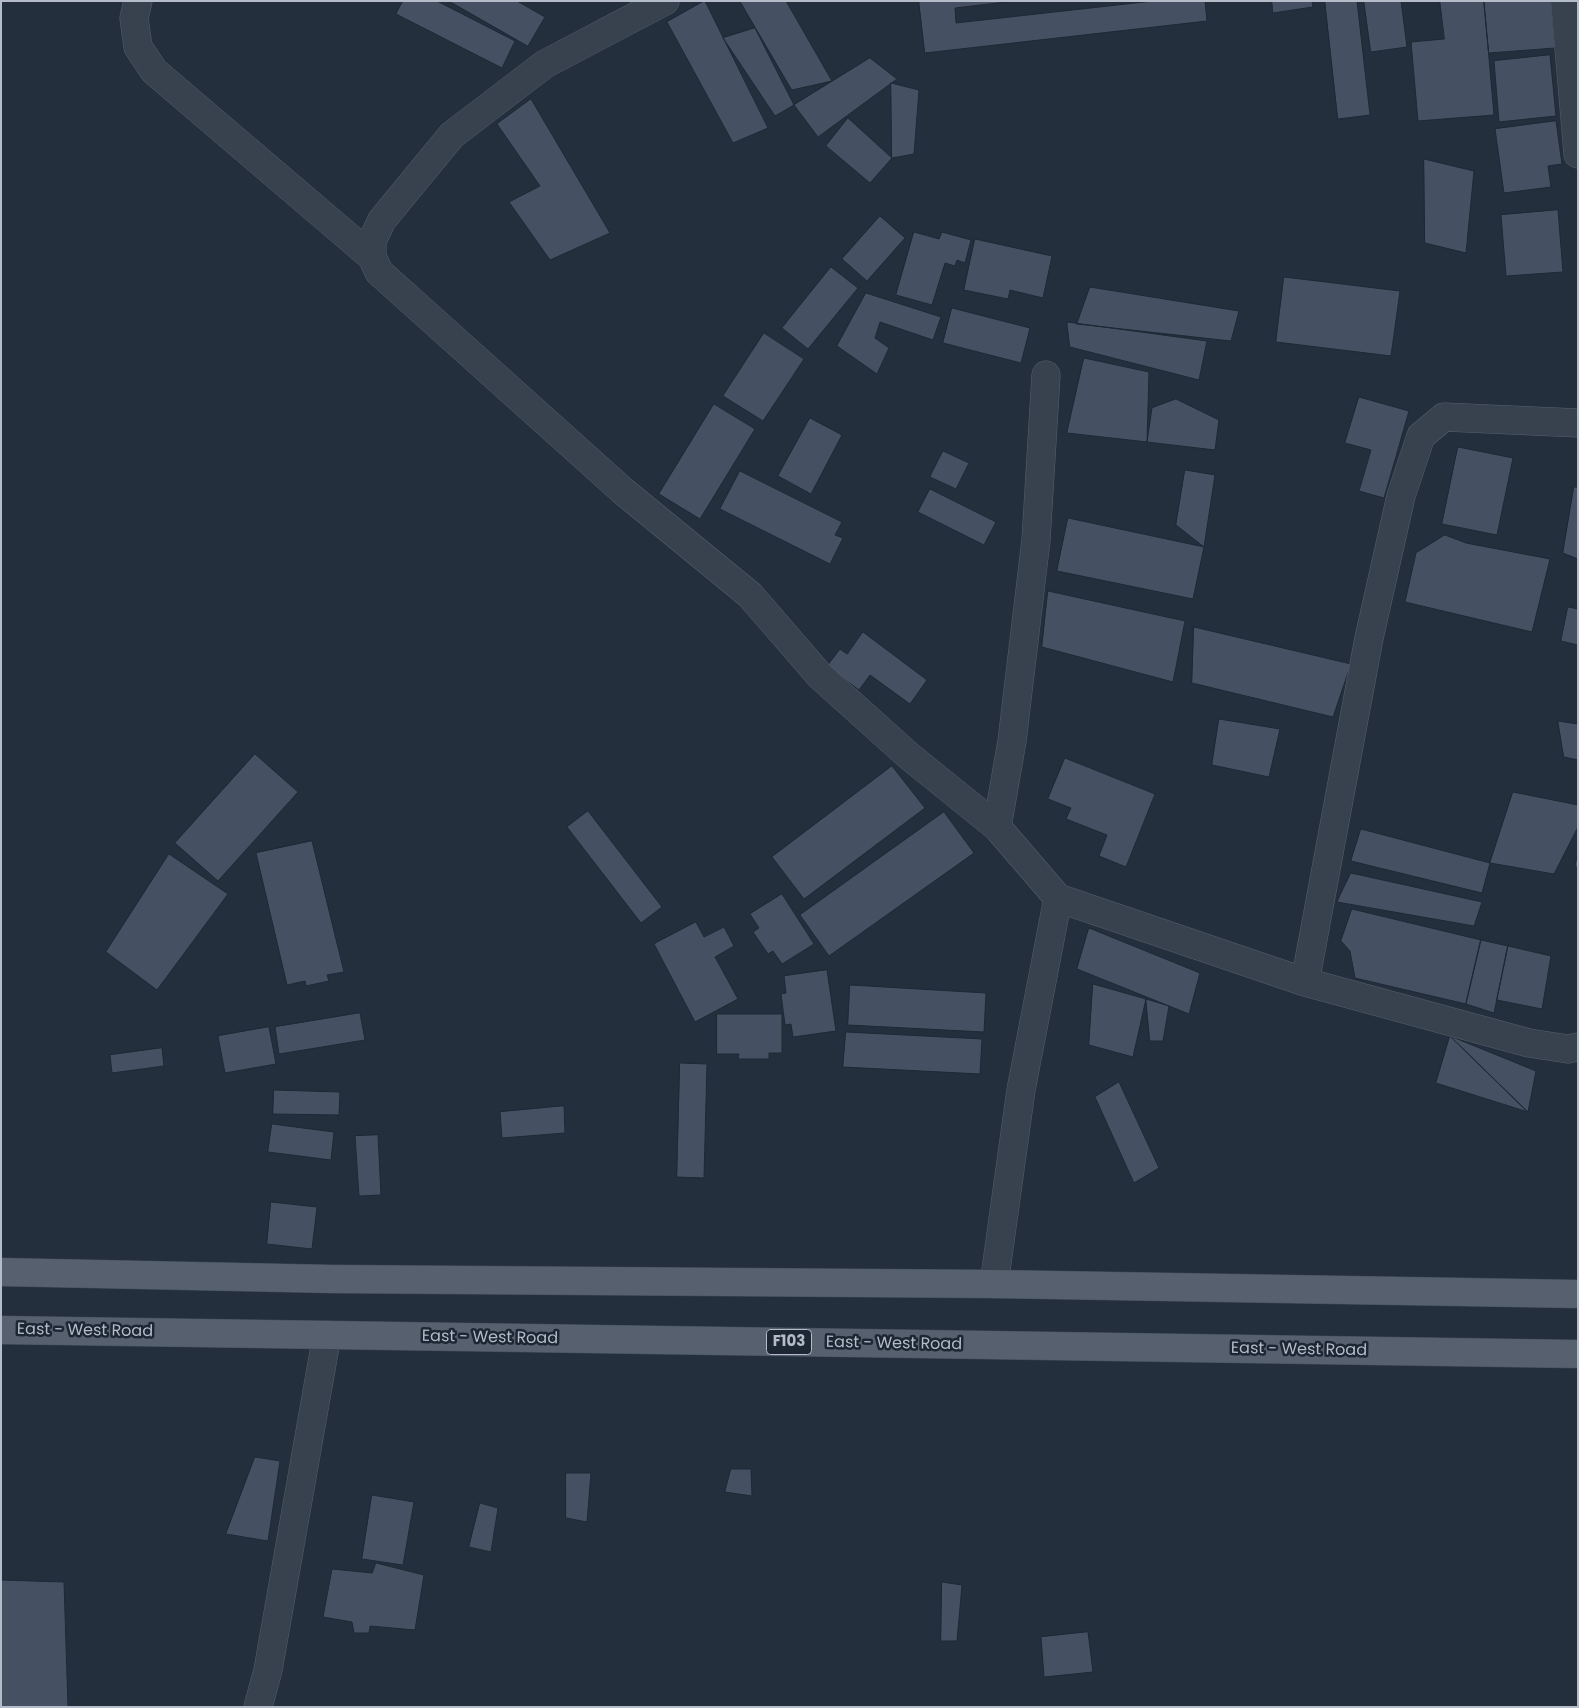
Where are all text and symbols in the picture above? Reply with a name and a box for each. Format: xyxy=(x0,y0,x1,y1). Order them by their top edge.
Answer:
street label: East - West Road xyxy=(17,1320,153,1342)
street label: East - West Road xyxy=(422,1327,558,1349)
road number: F103 xyxy=(766,1330,812,1354)
street label: East - West Road xyxy=(826,1333,962,1355)
street label: East - West Road xyxy=(1231,1339,1367,1361)

